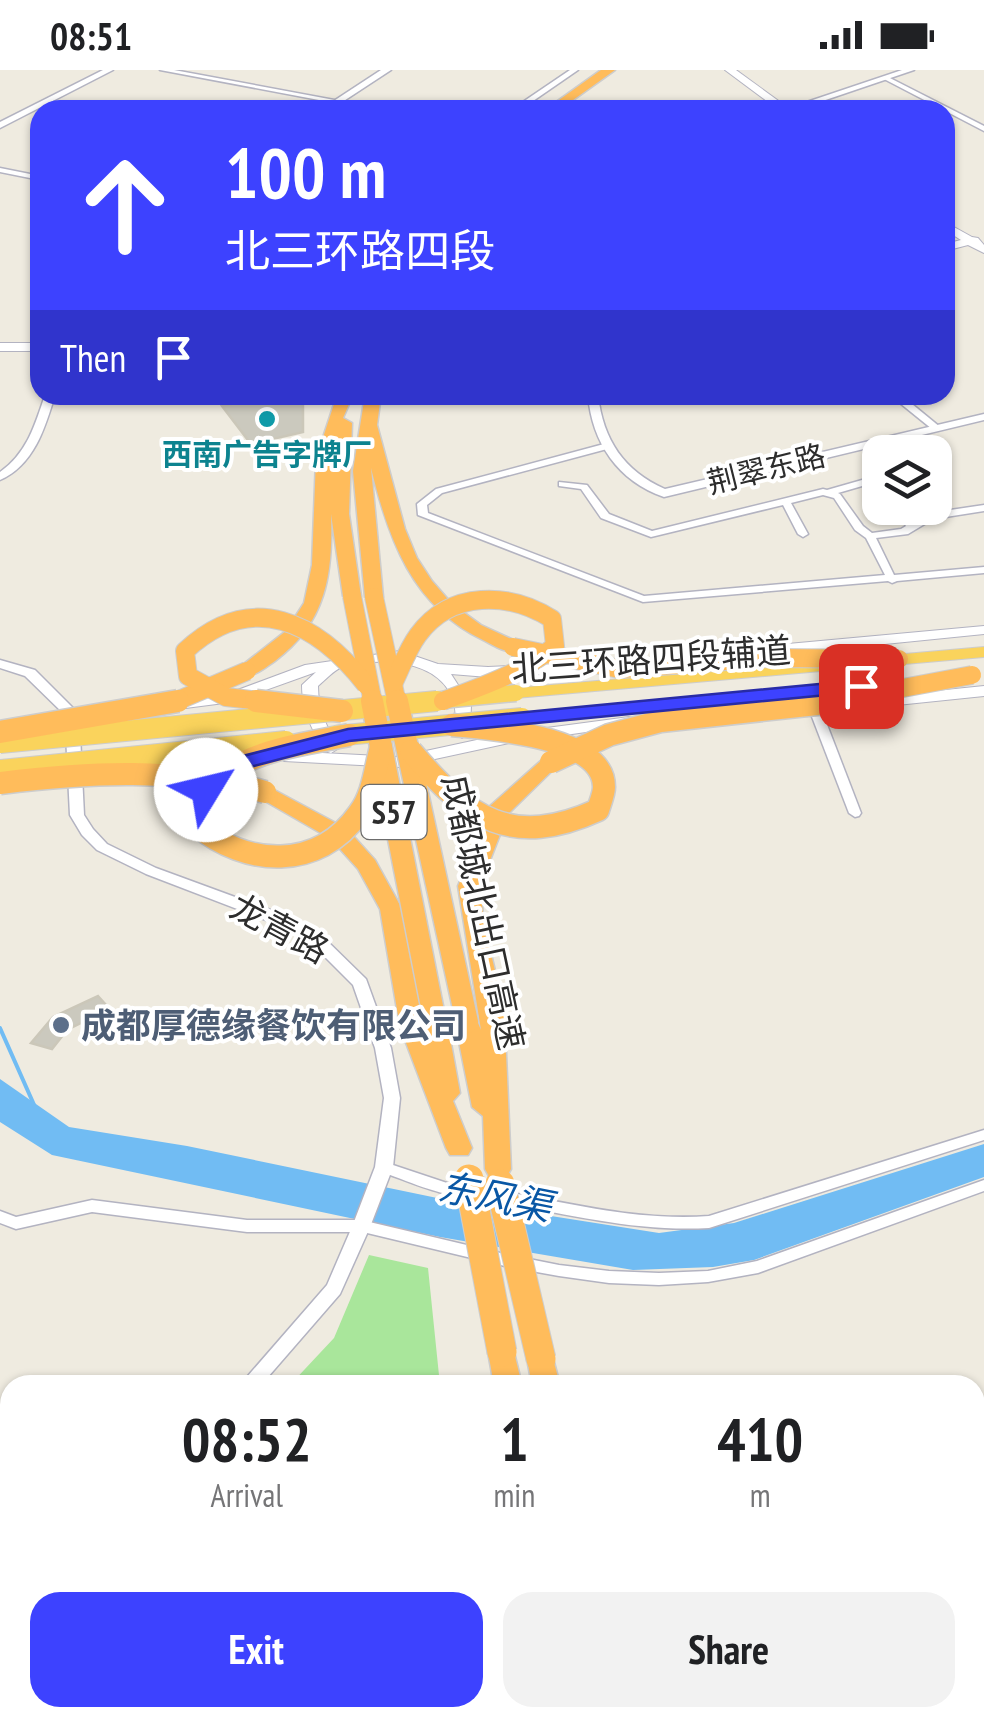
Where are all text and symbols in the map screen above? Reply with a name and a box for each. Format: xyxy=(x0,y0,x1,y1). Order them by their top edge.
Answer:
text: 08:51 xyxy=(50,11,132,60)
text: 100 m xyxy=(225,127,386,217)
icon: ahead xyxy=(60,140,190,270)
text: 北三环路四段 xyxy=(225,221,495,279)
icon: arrive xyxy=(146,330,201,385)
text: Then xyxy=(60,333,126,382)
marker: 西南广告字牌厂 xyxy=(256,408,278,430)
place label: 西南广告字牌厂 xyxy=(162,434,372,473)
street label: 荆翠东路 xyxy=(703,435,829,501)
map controls xyxy=(862,435,952,525)
button: layers xyxy=(862,435,952,525)
street label: 北三环路四段辅道 xyxy=(510,626,792,692)
pin xyxy=(819,644,904,729)
icon: arrive xyxy=(834,659,889,714)
position arrow xyxy=(154,738,258,842)
street label: 成都城北出口高速 xyxy=(432,770,536,1054)
road number: S57 xyxy=(362,785,426,839)
street label: 龙青路 xyxy=(223,883,337,973)
place label: 成都厚德缘餐饮有限公司 xyxy=(81,1002,466,1048)
marker: 成都厚德缘餐饮有限公司 xyxy=(50,1014,72,1036)
water label: 东风渠 xyxy=(434,1161,561,1232)
text: 08:52 xyxy=(182,1400,312,1478)
text: 1 xyxy=(500,1400,529,1478)
text: 410 xyxy=(717,1400,803,1478)
text: Arrival xyxy=(211,1474,283,1516)
text: min xyxy=(493,1474,535,1516)
text: m xyxy=(750,1474,771,1516)
button: Exit xyxy=(30,1592,483,1707)
button: Share xyxy=(503,1592,955,1707)

